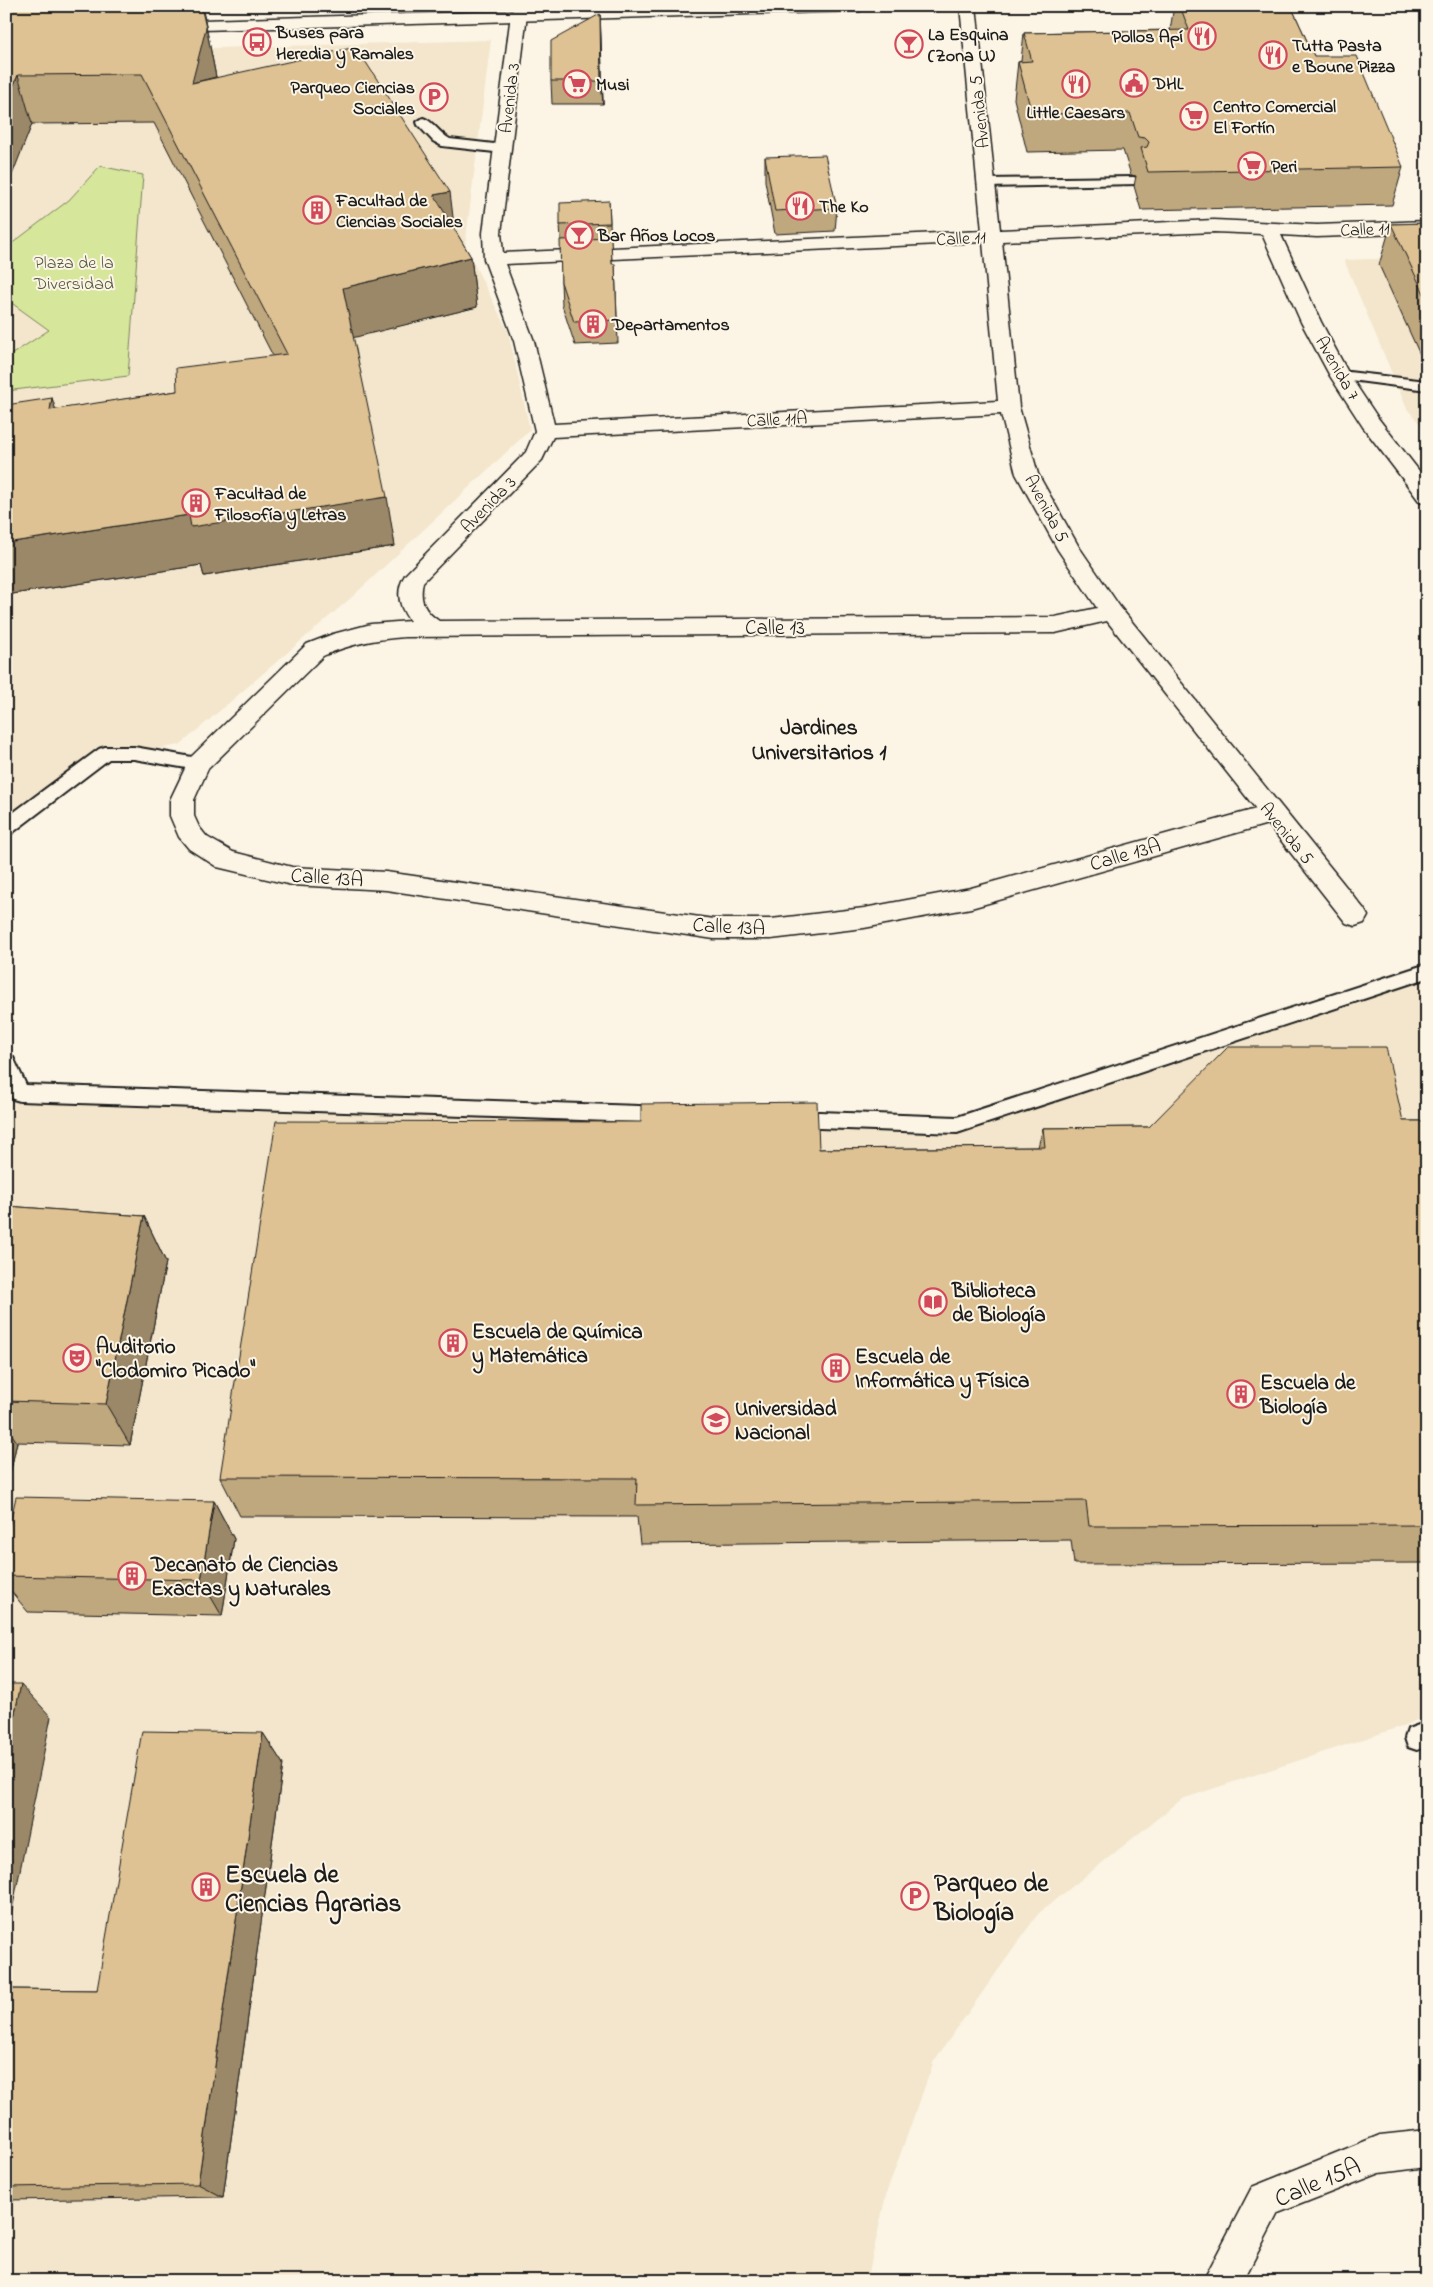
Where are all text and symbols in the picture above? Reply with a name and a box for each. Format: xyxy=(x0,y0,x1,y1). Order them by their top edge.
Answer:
place label: Buses para Heredia y Ramales xyxy=(275,21,414,69)
restaurant icon: Pollos Apí xyxy=(1187,21,1217,51)
place label: La Esquina (Zona U) xyxy=(928,23,1009,70)
place label: Pollos Apí xyxy=(1112,25,1184,51)
bus stop icon: Buses para Heredia y Ramales xyxy=(242,27,272,57)
bar icon: La Esquina (Zona U) xyxy=(894,29,924,59)
place label: Tutta Pasta e Boune Pizza xyxy=(1292,34,1395,81)
restaurant icon: Tutta Pasta e Boune Pizza xyxy=(1258,40,1288,70)
street label: Avenida 3 xyxy=(494,62,528,135)
public building icon: DHL xyxy=(1119,68,1149,98)
supermarket icon: Musi xyxy=(562,69,592,99)
restaurant icon: Little Caesars xyxy=(1061,69,1091,99)
place label: DHL xyxy=(1152,72,1184,98)
place label: Musi xyxy=(596,73,630,99)
street label: Avenida 5 xyxy=(964,74,998,150)
place label: Parqueo Ciencias Sociales xyxy=(291,76,415,123)
parking icon: Parqueo Ciencias Sociales xyxy=(419,82,449,112)
place label: Centro Comercial El Fortín xyxy=(1213,95,1336,142)
place label: Little Caesars xyxy=(1027,101,1125,127)
supermarket icon: Centro Comercial El Fortín xyxy=(1179,101,1209,131)
supermarket icon: Peri xyxy=(1237,151,1267,181)
place label: Peri xyxy=(1271,155,1297,181)
place label: Facultad de Ciencias Sociales xyxy=(335,189,463,236)
restaurant icon: The Ko xyxy=(785,191,815,221)
building icon: Facultad de Ciencias Sociales xyxy=(302,195,332,225)
place label: The Ko xyxy=(819,195,869,221)
street label: Calle 11 xyxy=(1340,217,1391,245)
bar icon: Bar Años Locos xyxy=(564,220,594,250)
place label: Bar Años Locos xyxy=(597,224,715,250)
street label: Calle 11 xyxy=(936,226,987,254)
park label: Plaza de la Diversidad xyxy=(33,251,114,298)
building icon: Departamentos xyxy=(578,309,608,339)
place label: Departamentos xyxy=(611,313,730,339)
street label: Avenida 7 xyxy=(1307,332,1365,407)
street label: Calle 11A xyxy=(746,406,808,436)
street label: Avenida 5 xyxy=(1017,470,1074,547)
street label: Avenida 3 xyxy=(456,471,523,540)
place label: Facultad de Filosofía y Letras xyxy=(214,482,346,530)
building icon: Facultad de Filosofía y Letras xyxy=(181,488,211,518)
street label: Calle 13 xyxy=(745,614,805,644)
district label: Jardines Universitarios 1 xyxy=(752,713,886,770)
street label: Avenida 5 xyxy=(1252,798,1319,871)
street label: Calle 13A xyxy=(1086,831,1165,880)
street label: Calle 13A xyxy=(289,861,364,897)
street label: Calle 13A xyxy=(692,911,766,945)
place label: Biblioteca de Biología xyxy=(951,1277,1046,1333)
library icon: Biblioteca de Biología xyxy=(918,1287,948,1317)
place label: Escuela de Química y Matemática xyxy=(472,1318,643,1374)
building icon: Escuela de Química y Matemática xyxy=(438,1328,468,1358)
place label: Auditorio "Clodomiro Picado" xyxy=(95,1333,255,1387)
theatre icon: Auditorio "Clodomiro Picado" xyxy=(62,1343,92,1373)
place label: Escuela de Informática y Física xyxy=(855,1343,1029,1399)
building icon: Escuela de Informática y Física xyxy=(821,1353,851,1383)
place label: Escuela de Biología xyxy=(1259,1369,1356,1425)
building icon: Escuela de Biología xyxy=(1226,1379,1256,1409)
place label: Universidad Nacional xyxy=(735,1395,837,1449)
school or university icon: Universidad Nacional xyxy=(701,1405,731,1435)
place label: Decanato de Ciencias Exactas y Naturales xyxy=(150,1551,338,1607)
building icon: Decanato de Ciencias Exactas y Naturales xyxy=(117,1561,147,1591)
place label: Escuela de Ciencias Agrarias xyxy=(225,1858,401,1925)
place label: Parqueo de Biología xyxy=(933,1867,1049,1934)
building icon: Escuela de Ciencias Agrarias xyxy=(191,1872,221,1902)
parking icon: Parqueo de Biología xyxy=(900,1881,930,1911)
street label: Calle 15A xyxy=(1269,2149,1367,2218)

